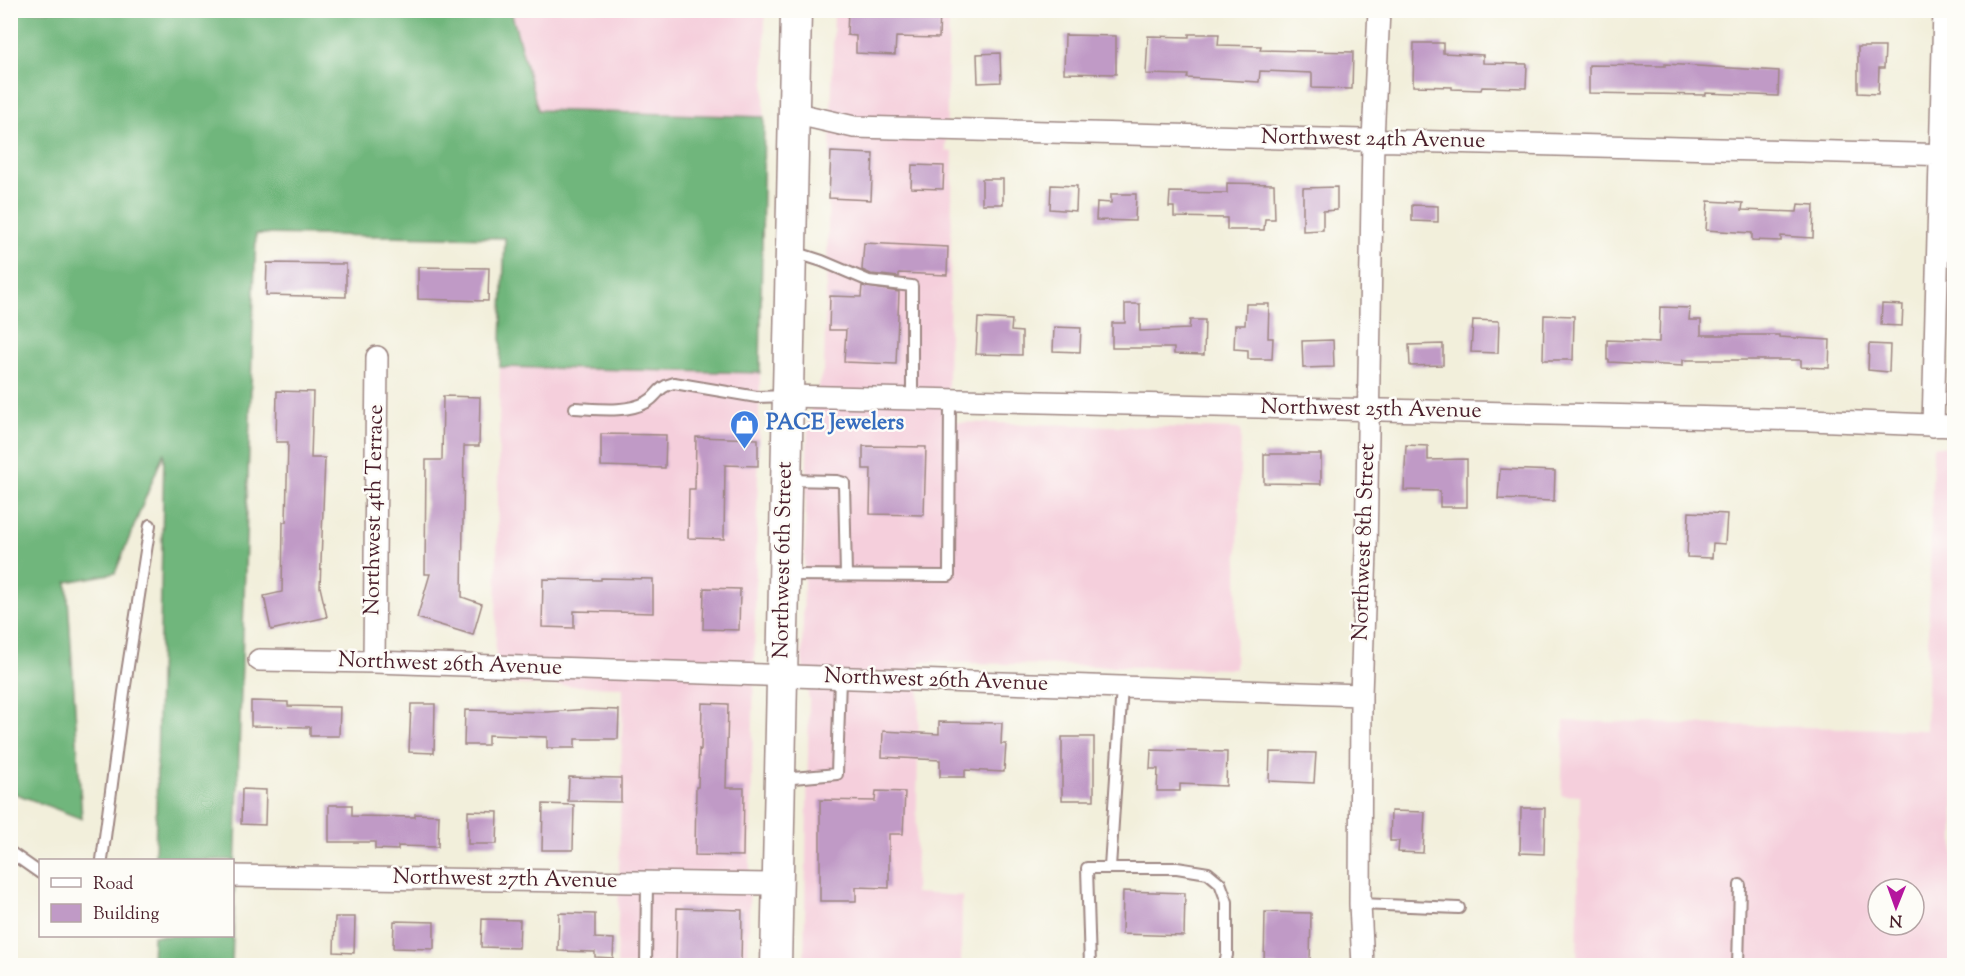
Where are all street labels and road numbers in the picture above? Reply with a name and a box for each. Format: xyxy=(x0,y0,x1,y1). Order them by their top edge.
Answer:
street label: Northwest 24th Avenue xyxy=(1260,122,1486,158)
street label: Northwest 25th Avenue xyxy=(1260,392,1482,428)
street label: Northwest 4th Terrace xyxy=(357,404,393,616)
street label: Northwest 8th Street xyxy=(1346,442,1384,641)
street label: Northwest 6th Street xyxy=(766,461,802,659)
street label: Northwest 26th Avenue xyxy=(337,645,563,685)
street label: Northwest 26th Avenue xyxy=(823,661,1049,701)
street label: Northwest 27th Avenue xyxy=(392,862,618,898)

